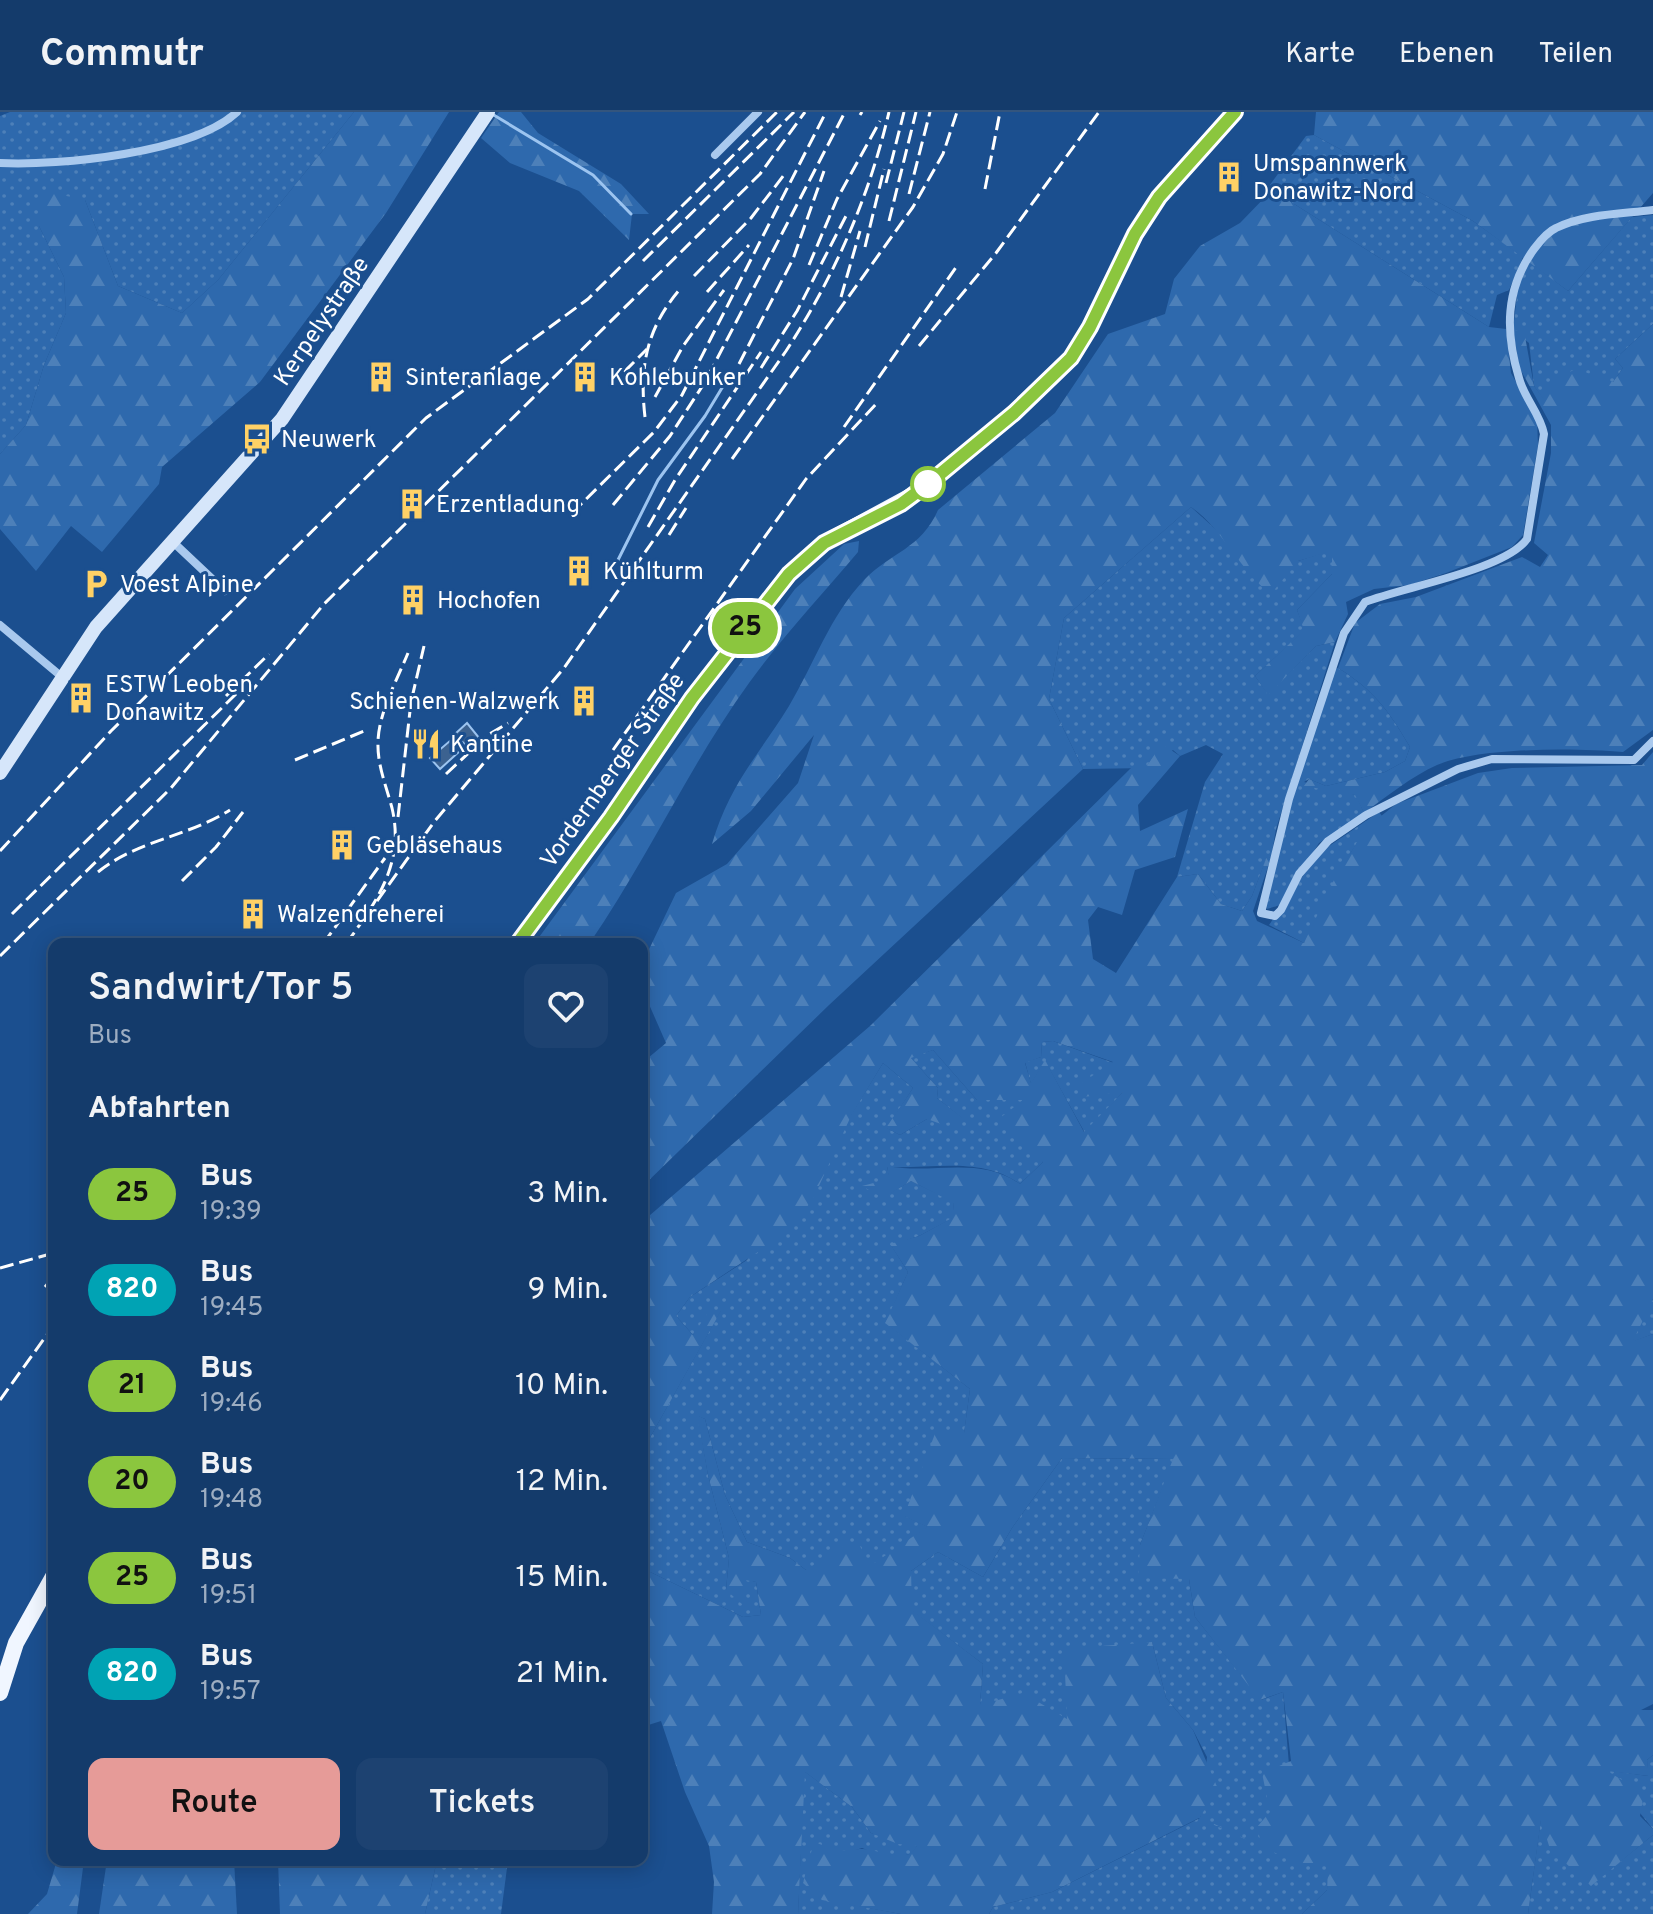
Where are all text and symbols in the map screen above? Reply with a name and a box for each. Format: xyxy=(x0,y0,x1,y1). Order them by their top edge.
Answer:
text: Commutr xyxy=(40,31,204,80)
text: Karte xyxy=(1285,37,1355,73)
text: Ebenen xyxy=(1399,37,1495,73)
text: Teilen xyxy=(1539,37,1613,73)
place label: Umspannwerk Donawitz-Nord xyxy=(1253,150,1414,208)
building icon: Umspannwerk Donawitz-Nord xyxy=(1212,160,1246,194)
street label: Kerpelystraße xyxy=(268,252,377,393)
building icon: Sinteranlage xyxy=(364,360,398,394)
building icon: Kohlebunker xyxy=(568,360,602,394)
place label: Sinteranlage xyxy=(405,364,542,394)
place label: Kohlebunker xyxy=(609,364,746,394)
bus stop icon: Neuwerk xyxy=(240,422,274,456)
place label: Neuwerk xyxy=(281,426,377,456)
unlabelled marker xyxy=(911,467,945,501)
building icon: Erzentladung xyxy=(395,487,429,521)
place label: Erzentladung xyxy=(436,491,580,521)
building icon: Kühlturm xyxy=(562,554,596,588)
place label: Kühlturm xyxy=(603,558,704,588)
parking icon: Voest Alpine xyxy=(79,567,113,601)
place label: Voest Alpine xyxy=(120,571,254,601)
building icon: Hochofen xyxy=(396,583,430,617)
place label: Hochofen xyxy=(437,587,541,617)
line badge: 25 xyxy=(709,602,781,654)
text: 25 xyxy=(728,610,762,646)
street label: Vordernberger Straße xyxy=(535,668,692,875)
place label: ESTW Leoben Donawitz xyxy=(105,671,253,729)
building icon: ESTW Leoben Donawitz xyxy=(64,681,98,715)
building icon: Schienen-Walzwerk xyxy=(567,684,601,718)
place label: Schienen-Walzwerk xyxy=(349,688,560,718)
restaurant icon: Kantine xyxy=(409,727,443,761)
place label: Kantine xyxy=(450,731,533,761)
building icon: Gebläsehaus xyxy=(325,828,359,862)
place label: Gebläsehaus xyxy=(366,832,503,862)
building icon: Walzendreherei xyxy=(236,897,270,931)
place label: Walzendreherei xyxy=(277,901,444,931)
button: heart xyxy=(524,964,608,1048)
text: Sandwirt/Tor 5 xyxy=(88,965,354,1014)
text: Bus xyxy=(88,1020,132,1053)
text: Abfahrten xyxy=(88,1091,231,1128)
text: Bus xyxy=(200,1159,253,1196)
text: 25 xyxy=(115,1176,149,1212)
text: 3 Min. xyxy=(527,1176,608,1213)
text: 19:39 xyxy=(200,1196,262,1229)
text: Bus xyxy=(200,1255,253,1292)
text: 820 xyxy=(106,1272,158,1308)
text: 9 Min. xyxy=(527,1272,608,1309)
text: 19:45 xyxy=(200,1292,263,1325)
text: Bus xyxy=(200,1351,253,1388)
text: 21 xyxy=(118,1368,146,1404)
text: 10 Min. xyxy=(515,1368,608,1405)
text: 19:46 xyxy=(200,1388,263,1421)
text: Bus xyxy=(200,1447,253,1484)
text: 20 xyxy=(114,1464,150,1500)
text: 12 Min. xyxy=(516,1464,608,1501)
text: 19:48 xyxy=(200,1484,263,1517)
text: Bus xyxy=(200,1543,253,1580)
text: 25 xyxy=(115,1560,149,1596)
text: 15 Min. xyxy=(516,1560,608,1597)
text: 19:51 xyxy=(200,1580,257,1613)
text: Bus xyxy=(200,1639,253,1676)
text: 820 xyxy=(106,1656,158,1692)
text: 21 Min. xyxy=(516,1656,608,1693)
text: 19:57 xyxy=(200,1676,261,1709)
button: Route xyxy=(88,1758,340,1850)
button: Tickets xyxy=(356,1758,608,1850)

